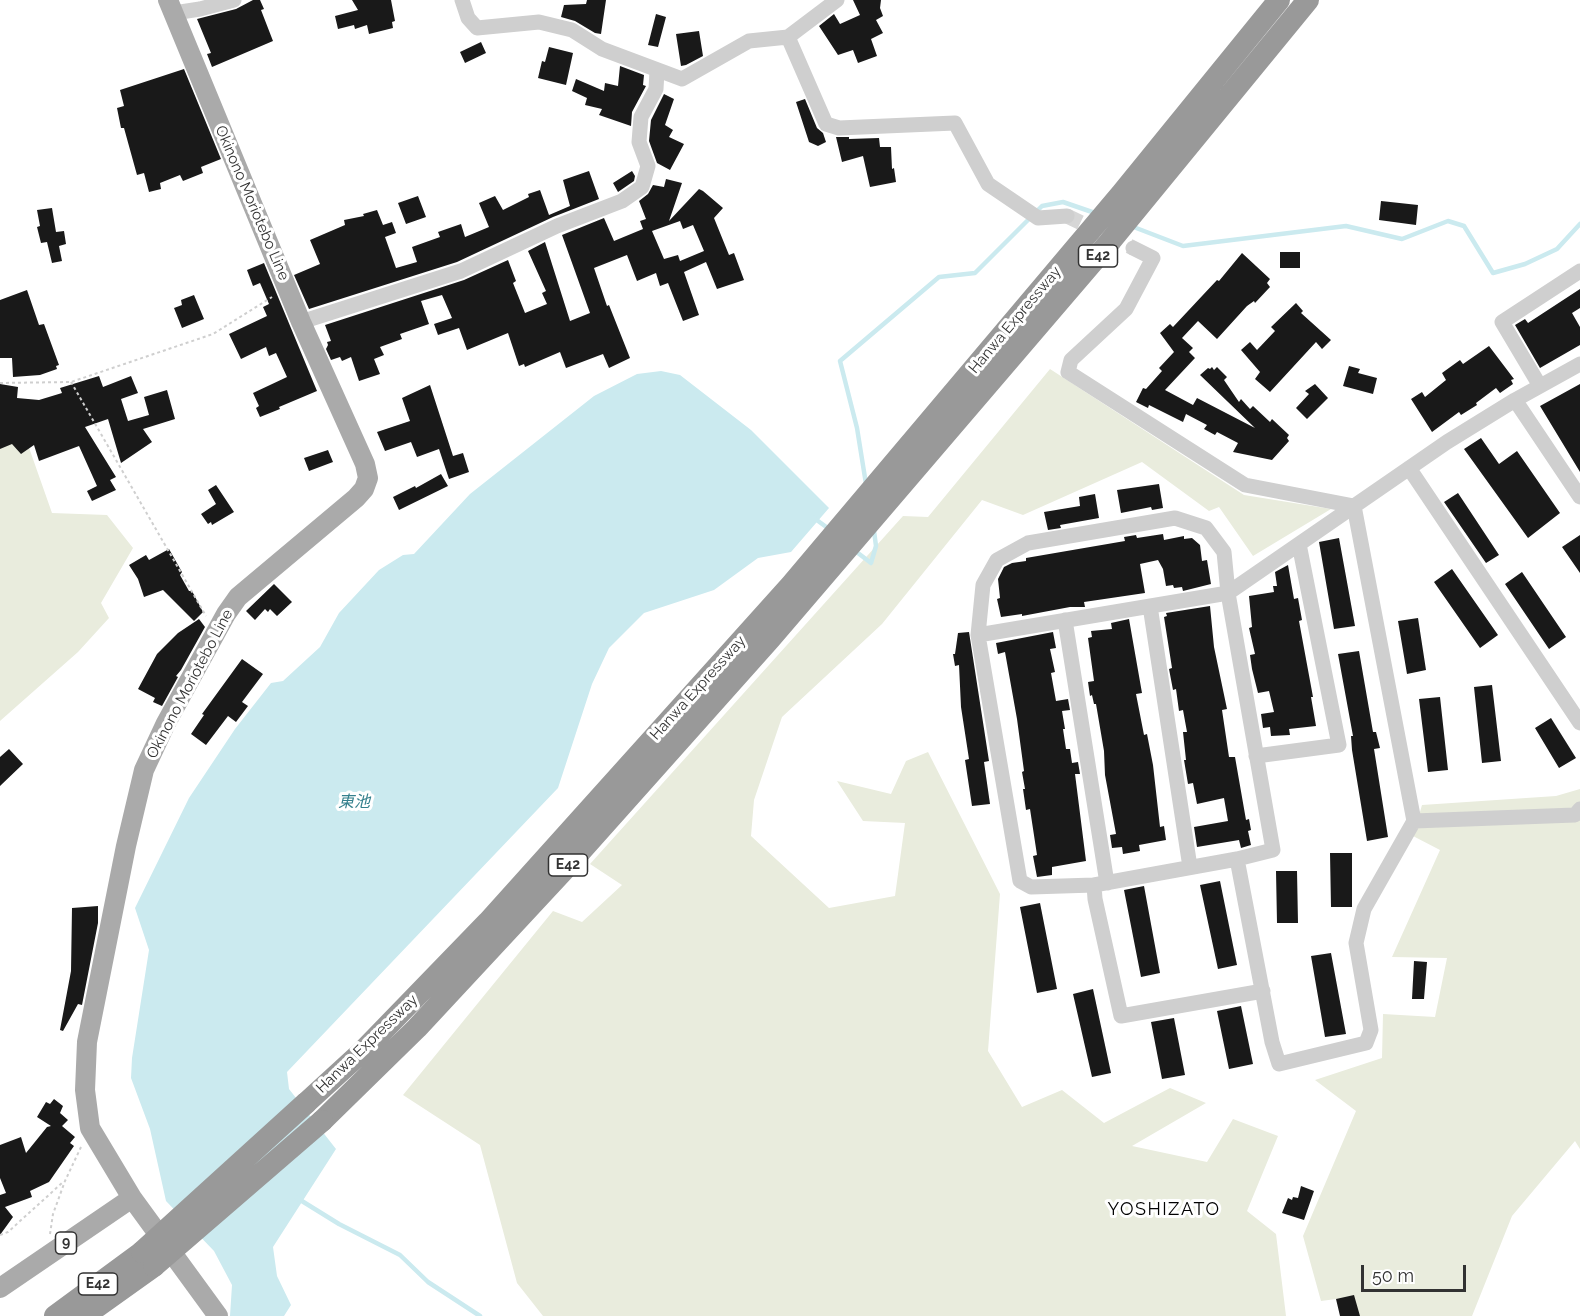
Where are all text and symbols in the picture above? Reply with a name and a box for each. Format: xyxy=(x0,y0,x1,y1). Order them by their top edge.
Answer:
street label: Okinono Moriotebo Line xyxy=(211,123,293,283)
road number: E42 xyxy=(1078,245,1118,267)
street label: Hanwa Expressway xyxy=(965,263,1065,377)
street label: Okinono Moriotebo Line xyxy=(143,606,237,762)
street label: Hanwa Expressway xyxy=(646,632,750,744)
water label: 東池 xyxy=(338,792,370,812)
road number: E42 xyxy=(548,854,588,876)
street label: Hanwa Expressway xyxy=(313,991,421,1097)
district label: YOSHIZATO xyxy=(1108,1199,1220,1221)
road number: 9 xyxy=(56,1232,76,1254)
scale bar xyxy=(1364,1253,1469,1291)
text: 50 m xyxy=(1372,1265,1414,1286)
road number: E42 xyxy=(78,1273,118,1295)

